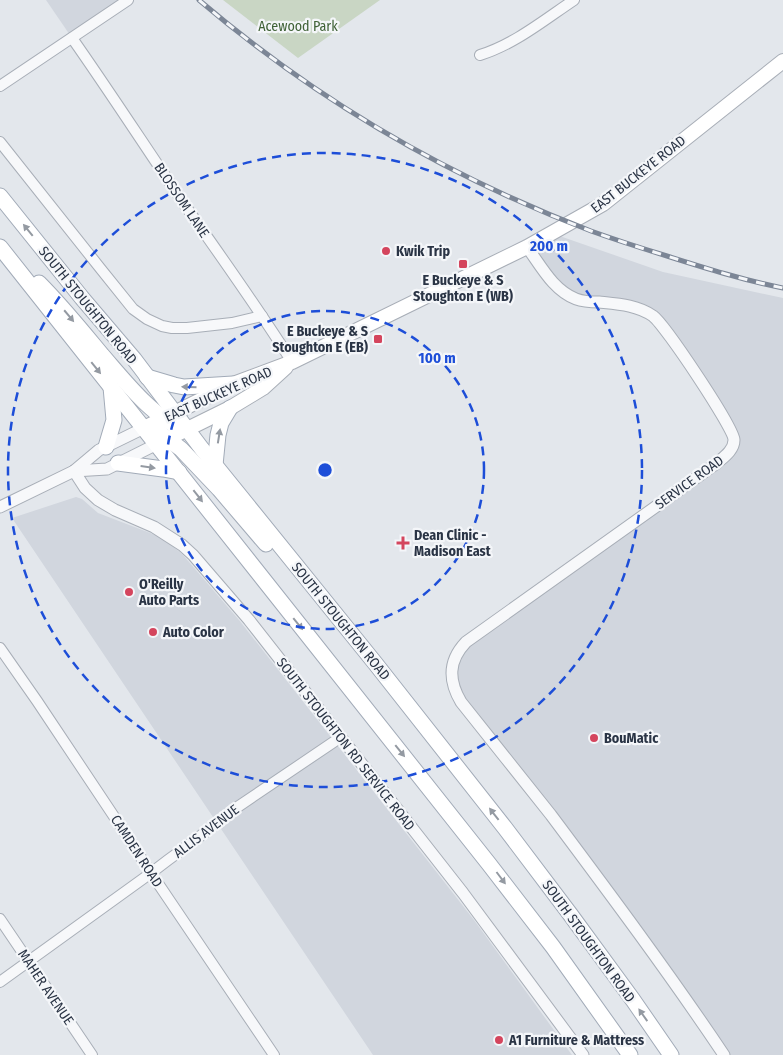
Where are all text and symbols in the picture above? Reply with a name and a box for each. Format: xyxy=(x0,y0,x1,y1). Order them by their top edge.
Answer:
park label: Acewood Park xyxy=(258,18,338,35)
street label: EAST BUCKEYE ROAD xyxy=(587,132,689,217)
street label: BLOSSOM LANE xyxy=(150,160,213,241)
one-way arrow xyxy=(22,224,33,237)
text: 200 m xyxy=(529,237,568,255)
street label: SOUTH STOUGHTON ROAD xyxy=(35,243,140,368)
place label: Kwik Trip xyxy=(396,243,450,260)
marker: Kwik Trip xyxy=(380,245,392,257)
marker: E Buckeye & S Stoughton E (WB) xyxy=(457,258,469,270)
place label: E Buckeye & S Stoughton E (WB) xyxy=(413,272,513,305)
one-way arrow xyxy=(64,309,75,322)
place label: E Buckeye & S Stoughton E (EB) xyxy=(272,323,368,356)
marker: E Buckeye & S Stoughton E (EB) xyxy=(372,333,384,345)
text: 100 m xyxy=(418,349,456,367)
one-way arrow xyxy=(90,361,101,374)
street label: EAST BUCKEYE ROAD xyxy=(162,363,275,426)
one-way arrow xyxy=(181,382,197,390)
one-way arrow xyxy=(215,427,223,443)
street label: SERVICE ROAD xyxy=(652,452,727,513)
centre of rings xyxy=(316,461,334,479)
one-way arrow xyxy=(141,463,157,471)
one-way arrow xyxy=(192,489,203,502)
place label: Dean Clinic - Madison East xyxy=(414,527,492,560)
marker: Dean Clinic - Madison East xyxy=(396,536,410,550)
street label: SOUTH STOUGHTON ROAD xyxy=(288,559,393,684)
place label: O'Reilly Auto Parts xyxy=(138,576,199,609)
marker: O'Reilly Auto Parts xyxy=(123,586,135,598)
one-way arrow xyxy=(293,617,304,630)
place label: Auto Color xyxy=(162,624,225,641)
marker: Auto Color xyxy=(147,626,159,638)
street label: SOUTH STOUGHTON RD SERVICE ROAD xyxy=(273,655,418,834)
place label: BouMatic xyxy=(604,730,659,747)
marker: BouMatic xyxy=(588,732,600,744)
one-way arrow xyxy=(394,744,405,757)
street label: ALLIS AVENUE xyxy=(170,801,243,862)
one-way arrow xyxy=(489,807,499,821)
street label: CAMDEN ROAD xyxy=(107,812,166,891)
one-way arrow xyxy=(495,871,506,884)
street label: SOUTH STOUGHTON ROAD xyxy=(539,877,639,1006)
street label: MAHER AVENUE xyxy=(14,946,77,1029)
one-way arrow xyxy=(638,1008,648,1022)
place label: A1 Furniture & Mattress xyxy=(508,1032,644,1049)
marker: A1 Furniture & Mattress xyxy=(493,1034,505,1046)

